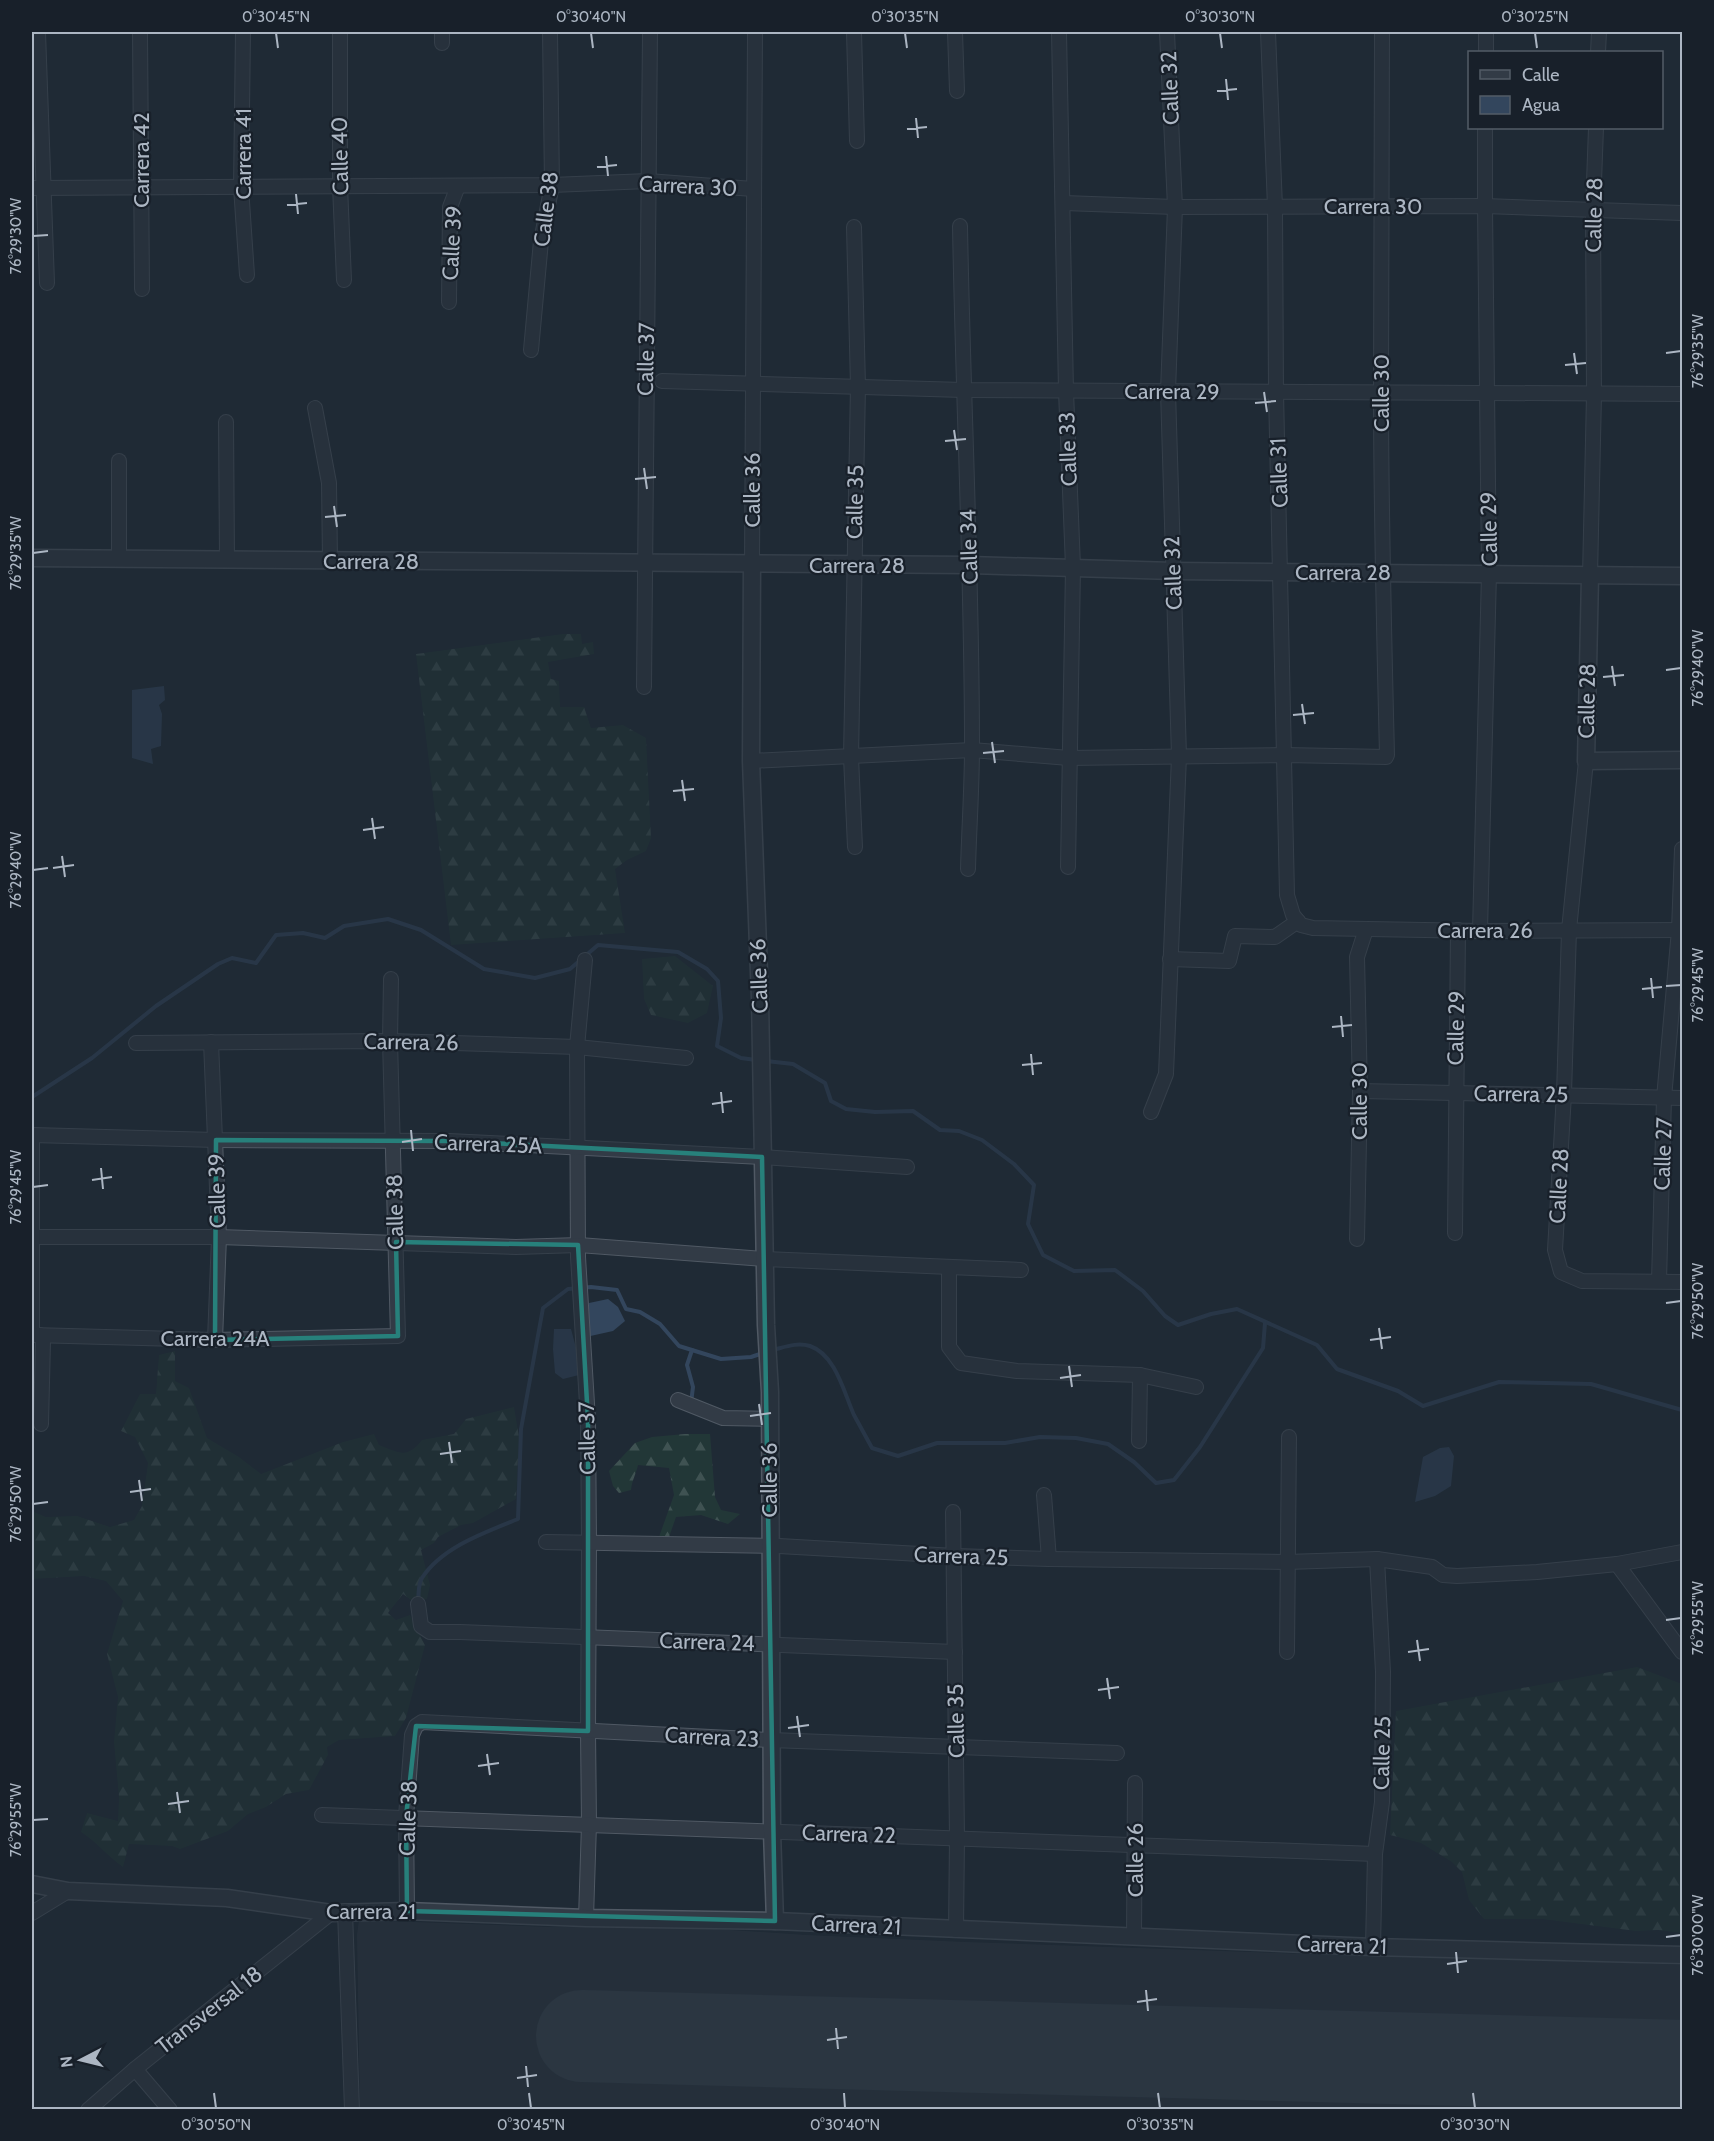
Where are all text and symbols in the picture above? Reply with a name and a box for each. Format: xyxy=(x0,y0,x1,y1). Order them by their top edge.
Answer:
text: 0°30'45"N xyxy=(242,8,310,26)
text: 0°30'40"N xyxy=(556,8,626,26)
text: 0°30'35"N xyxy=(871,8,939,26)
text: 0°30'30"N xyxy=(1185,8,1255,26)
text: 0°30'25"N xyxy=(1501,8,1569,26)
street label: Calle 32 xyxy=(1155,51,1185,125)
legend xyxy=(1468,51,1663,129)
text: Calle xyxy=(1522,64,1559,86)
text: Agua xyxy=(1522,94,1560,116)
street label: Carrera 41 xyxy=(230,108,257,200)
street label: Carrera 42 xyxy=(128,112,155,208)
street label: Calle 40 xyxy=(326,116,354,196)
street label: Calle 38 xyxy=(528,170,564,248)
street label: Carrera 30 xyxy=(638,170,738,202)
street label: Calle 28 xyxy=(1580,177,1608,253)
street label: Carrera 30 xyxy=(1324,193,1422,220)
text: 76°29'30"W xyxy=(7,197,25,274)
street label: Calle 39 xyxy=(437,205,467,281)
text: 76°29'35"W xyxy=(1689,313,1707,388)
street label: Calle 37 xyxy=(632,322,660,396)
street label: Calle 30 xyxy=(1368,354,1395,432)
street label: Carrera 29 xyxy=(1124,378,1220,405)
street label: Calle 33 xyxy=(1053,411,1083,487)
street label: Calle 31 xyxy=(1264,438,1294,508)
street label: Calle 36 xyxy=(739,453,766,528)
street label: Calle 35 xyxy=(841,465,869,539)
street label: Calle 29 xyxy=(1475,491,1503,567)
street label: Calle 34 xyxy=(954,509,984,585)
text: 76°29'35"W xyxy=(7,515,25,590)
street label: Calle 32 xyxy=(1158,536,1188,610)
street label: Carrera 28 xyxy=(323,548,419,575)
street label: Carrera 28 xyxy=(809,552,905,579)
street label: Carrera 28 xyxy=(1295,559,1391,586)
text: 76°29'40"W xyxy=(1689,629,1707,706)
street label: Calle 28 xyxy=(1573,663,1601,739)
text: 76°29'40"W xyxy=(7,831,25,908)
street label: Carrera 26 xyxy=(1437,917,1533,944)
street label: Calle 36 xyxy=(744,938,774,1014)
text: 76°29'45"W xyxy=(1689,947,1707,1022)
street label: Calle 29 xyxy=(1442,990,1470,1066)
street label: Carrera 26 xyxy=(363,1028,459,1056)
street label: Calle 30 xyxy=(1346,1062,1373,1140)
street label: Carrera 25 xyxy=(1473,1080,1569,1108)
street label: Calle 27 xyxy=(1648,1117,1678,1191)
street label: Carrera 25A xyxy=(433,1129,543,1159)
street label: Calle 28 xyxy=(1544,1148,1574,1224)
text: 76°29'45"W xyxy=(7,1149,25,1224)
street label: Calle 39 xyxy=(203,1153,231,1229)
street label: Calle 38 xyxy=(381,1174,409,1250)
text: 76°29'50"W xyxy=(1689,1262,1707,1339)
street label: Carrera 24A xyxy=(160,1325,270,1352)
street label: Calle 37 xyxy=(573,1401,601,1475)
street label: Calle 36 xyxy=(756,1443,783,1518)
text: 76°29'50"W xyxy=(7,1465,25,1542)
street label: Carrera 25 xyxy=(913,1541,1009,1571)
text: 76°29'55"W xyxy=(1689,1580,1707,1655)
street label: Carrera 24 xyxy=(659,1627,755,1657)
street label: Calle 35 xyxy=(942,1684,970,1758)
street label: Calle 25 xyxy=(1368,1716,1396,1790)
street label: Carrera 23 xyxy=(664,1721,760,1753)
street label: Calle 38 xyxy=(393,1780,423,1856)
text: 76°29'55"W xyxy=(7,1782,25,1857)
street label: Carrera 22 xyxy=(801,1819,897,1849)
street label: Calle 26 xyxy=(1122,1823,1149,1897)
text: 76°30'00"W xyxy=(1689,1894,1707,1976)
street label: Carrera 21 xyxy=(326,1898,416,1925)
street label: Carrera 21 xyxy=(810,1909,902,1941)
street label: Carrera 21 xyxy=(1297,1930,1387,1960)
street label: Transversal 18 xyxy=(150,1960,268,2060)
north arrow xyxy=(51,2030,111,2090)
text: N xyxy=(56,2055,77,2069)
text: 0°30'50"N xyxy=(181,2116,251,2134)
text: 0°30'45"N xyxy=(497,2116,565,2134)
text: 0°30'40"N xyxy=(810,2116,880,2134)
text: 0°30'35"N xyxy=(1126,2116,1194,2134)
text: 0°30'30"N xyxy=(1440,2116,1510,2134)

